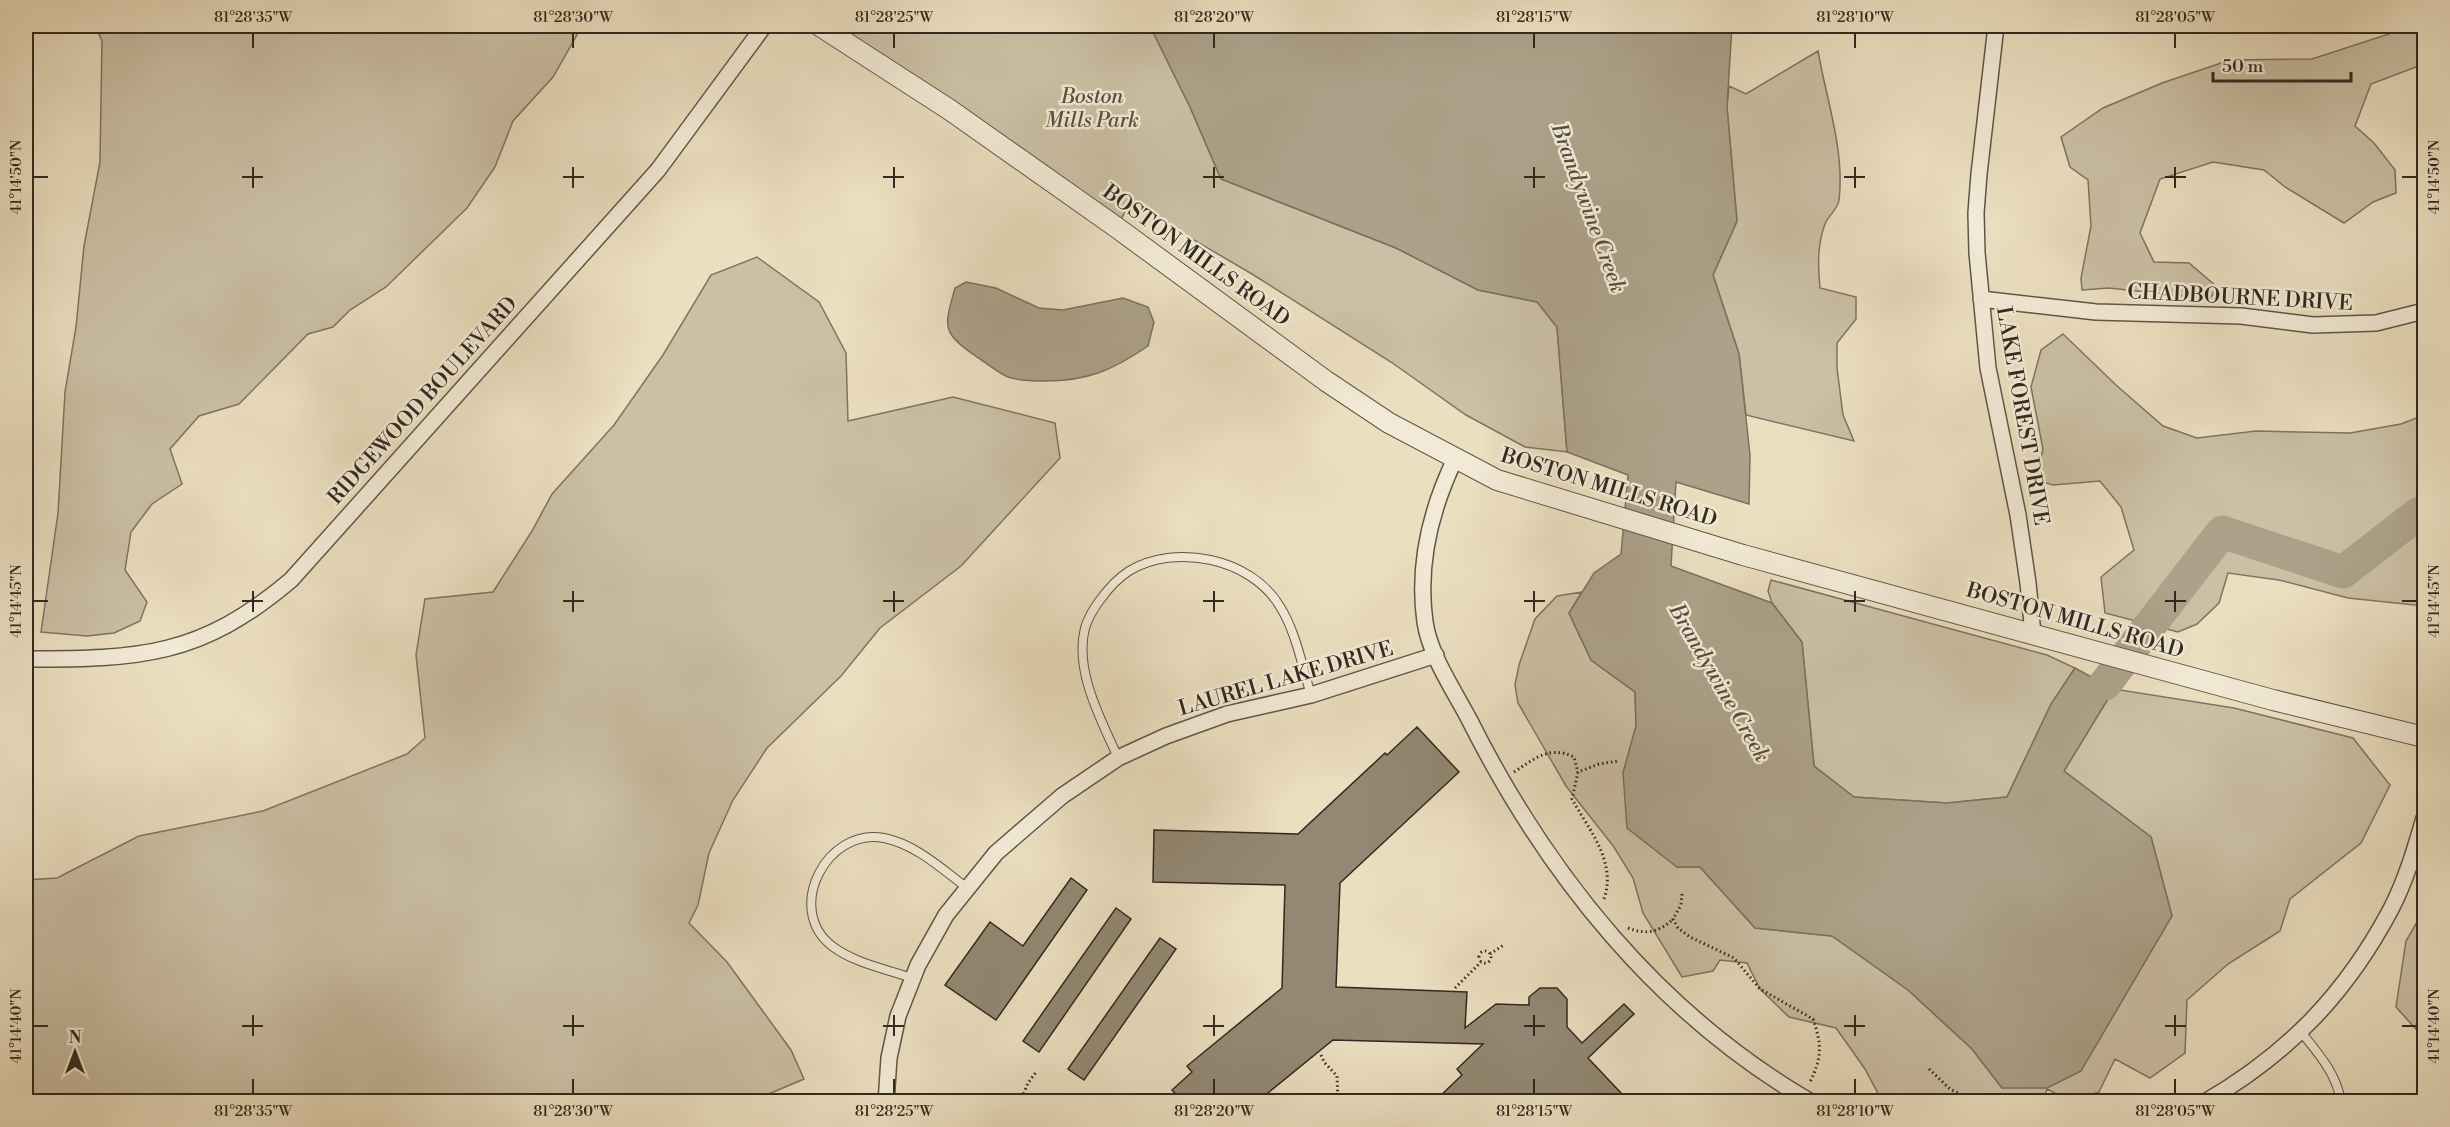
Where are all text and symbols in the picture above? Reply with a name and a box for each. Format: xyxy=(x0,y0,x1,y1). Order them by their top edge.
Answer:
text: 81°28'35"W xyxy=(214,8,292,27)
text: 81°28'30"W xyxy=(533,8,613,27)
text: 81°28'25"W xyxy=(855,8,934,27)
text: 81°28'20"W xyxy=(1174,8,1254,27)
text: 81°28'15"W xyxy=(1496,8,1572,27)
text: 81°28'10"W xyxy=(1816,8,1894,27)
text: 81°28'05"W xyxy=(2135,8,2215,27)
scale bar xyxy=(2213,45,2351,83)
text: 50 m xyxy=(2222,55,2264,78)
park label: Boston Mills Park xyxy=(1045,84,1139,134)
water label: Brandywine Creek xyxy=(1544,118,1631,297)
text: 41°14'50"N xyxy=(7,140,26,214)
text: 41°14'50"N xyxy=(2425,140,2444,214)
street label: BOSTON MILLS ROAD xyxy=(1097,179,1295,333)
street label: CHADBOURNE DRIVE xyxy=(2127,279,2353,317)
street label: RIDGEWOOD BOULEVARD xyxy=(323,291,523,511)
street label: LAKE FOREST DRIVE xyxy=(1990,305,2054,527)
street label: BOSTON MILLS ROAD xyxy=(1497,442,1720,533)
text: 41°14'45"N xyxy=(7,564,26,638)
text: 41°14'45"N xyxy=(2425,564,2444,638)
street label: BOSTON MILLS ROAD xyxy=(1962,577,2187,664)
water label: Brandywine Creek xyxy=(1662,598,1775,767)
street label: LAUREL LAKE DRIVE xyxy=(1176,636,1396,722)
text: 41°14'40"N xyxy=(7,989,26,1063)
text: 41°14'40"N xyxy=(2425,989,2444,1063)
north arrow xyxy=(45,1022,105,1082)
text: N xyxy=(69,1028,82,1048)
text: 81°28'35"W xyxy=(214,1102,292,1121)
text: 81°28'30"W xyxy=(533,1102,613,1121)
text: 81°28'25"W xyxy=(855,1102,934,1121)
text: 81°28'20"W xyxy=(1174,1102,1254,1121)
text: 81°28'15"W xyxy=(1496,1102,1572,1121)
text: 81°28'10"W xyxy=(1816,1102,1894,1121)
text: 81°28'05"W xyxy=(2135,1102,2215,1121)

